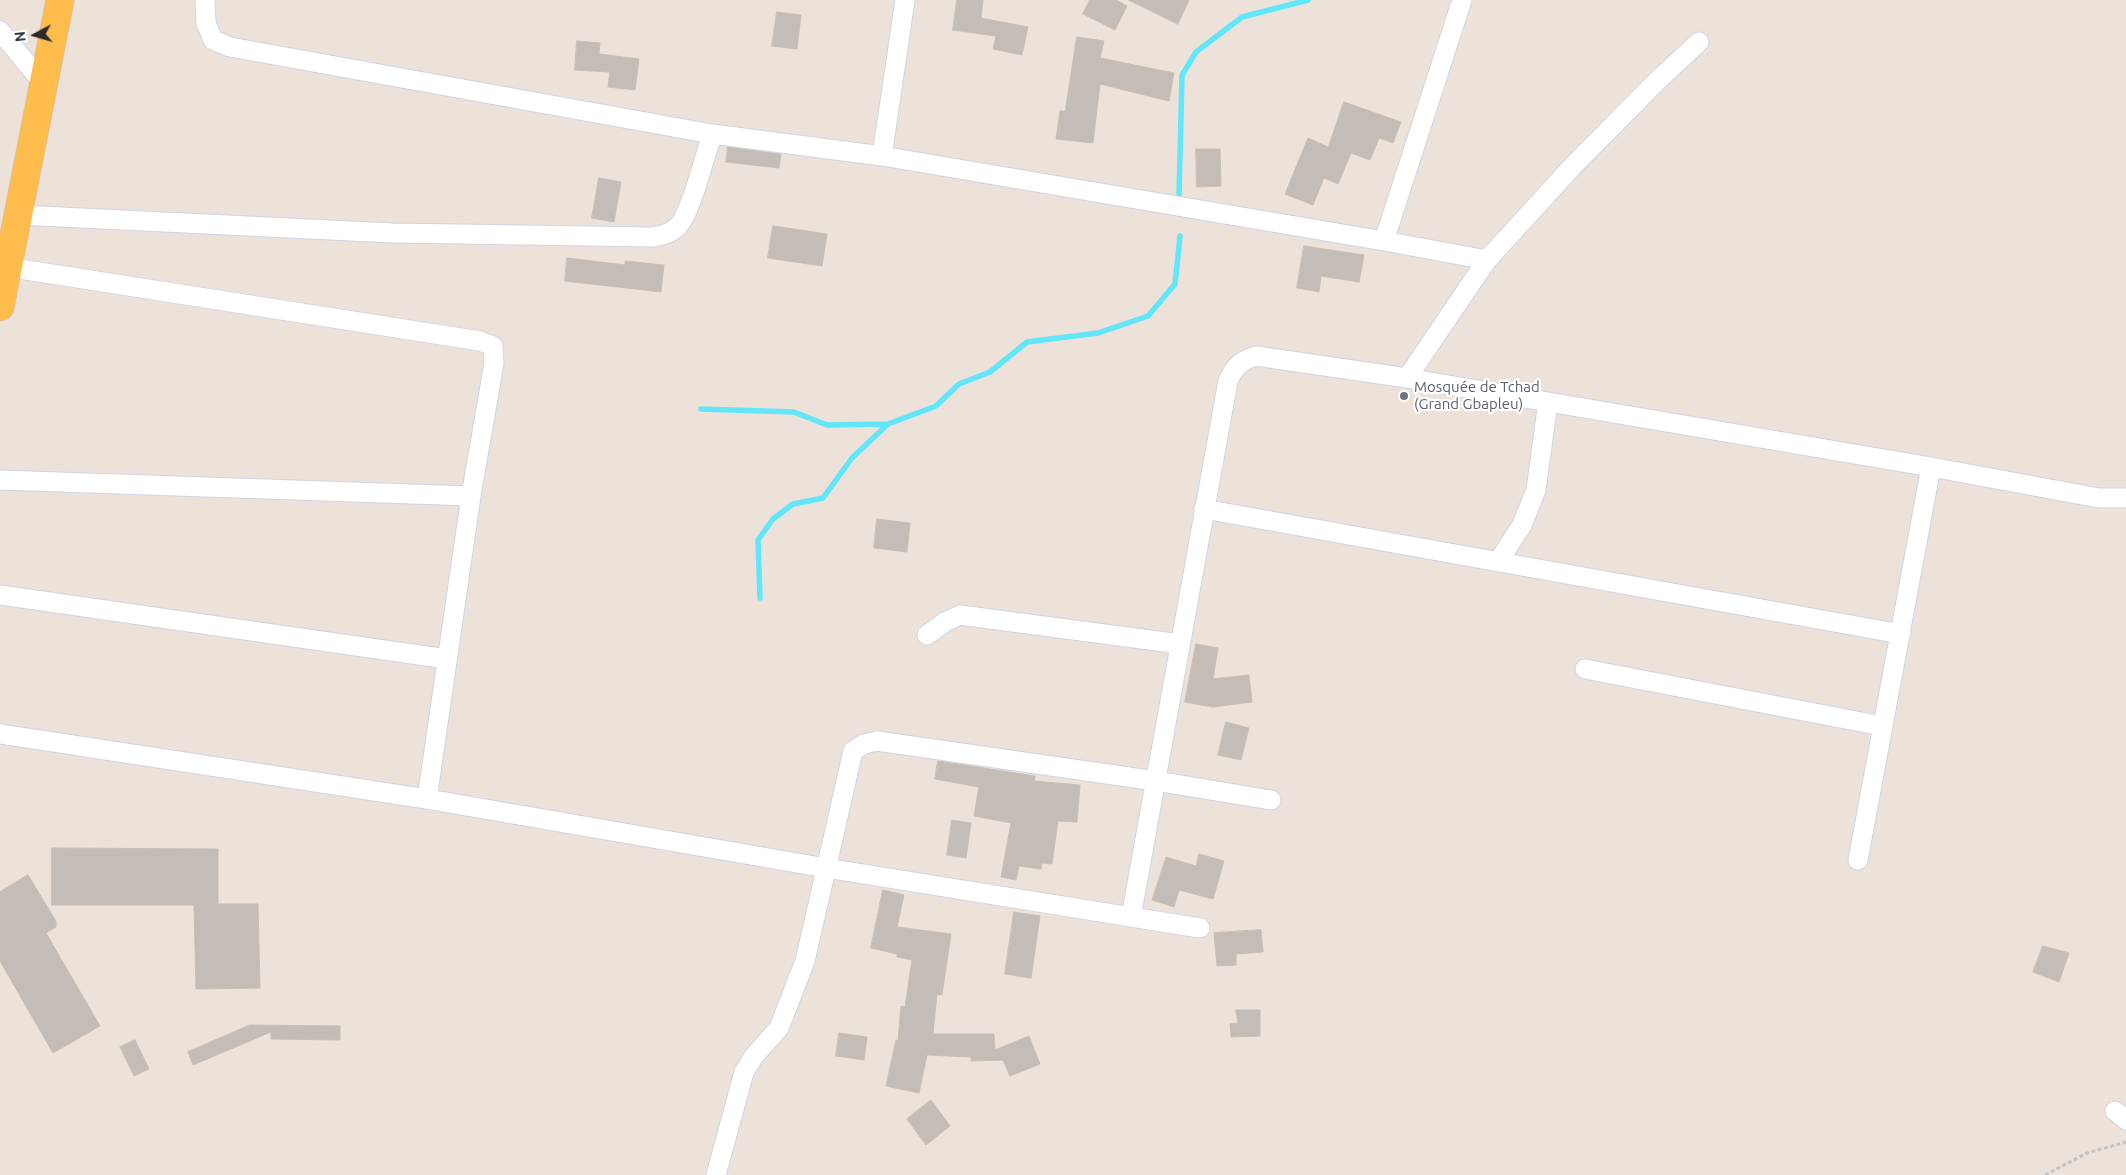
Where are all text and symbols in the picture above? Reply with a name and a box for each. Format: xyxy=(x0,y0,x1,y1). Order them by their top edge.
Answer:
north arrow xyxy=(10,10,60,60)
text: N xyxy=(12,31,29,43)
place label: Mosquée de Tchad (Grand Gbapleu) xyxy=(1414,378,1540,413)
marker: Mosquée de Tchad (Grand Gbapleu) xyxy=(1398,390,1410,402)

